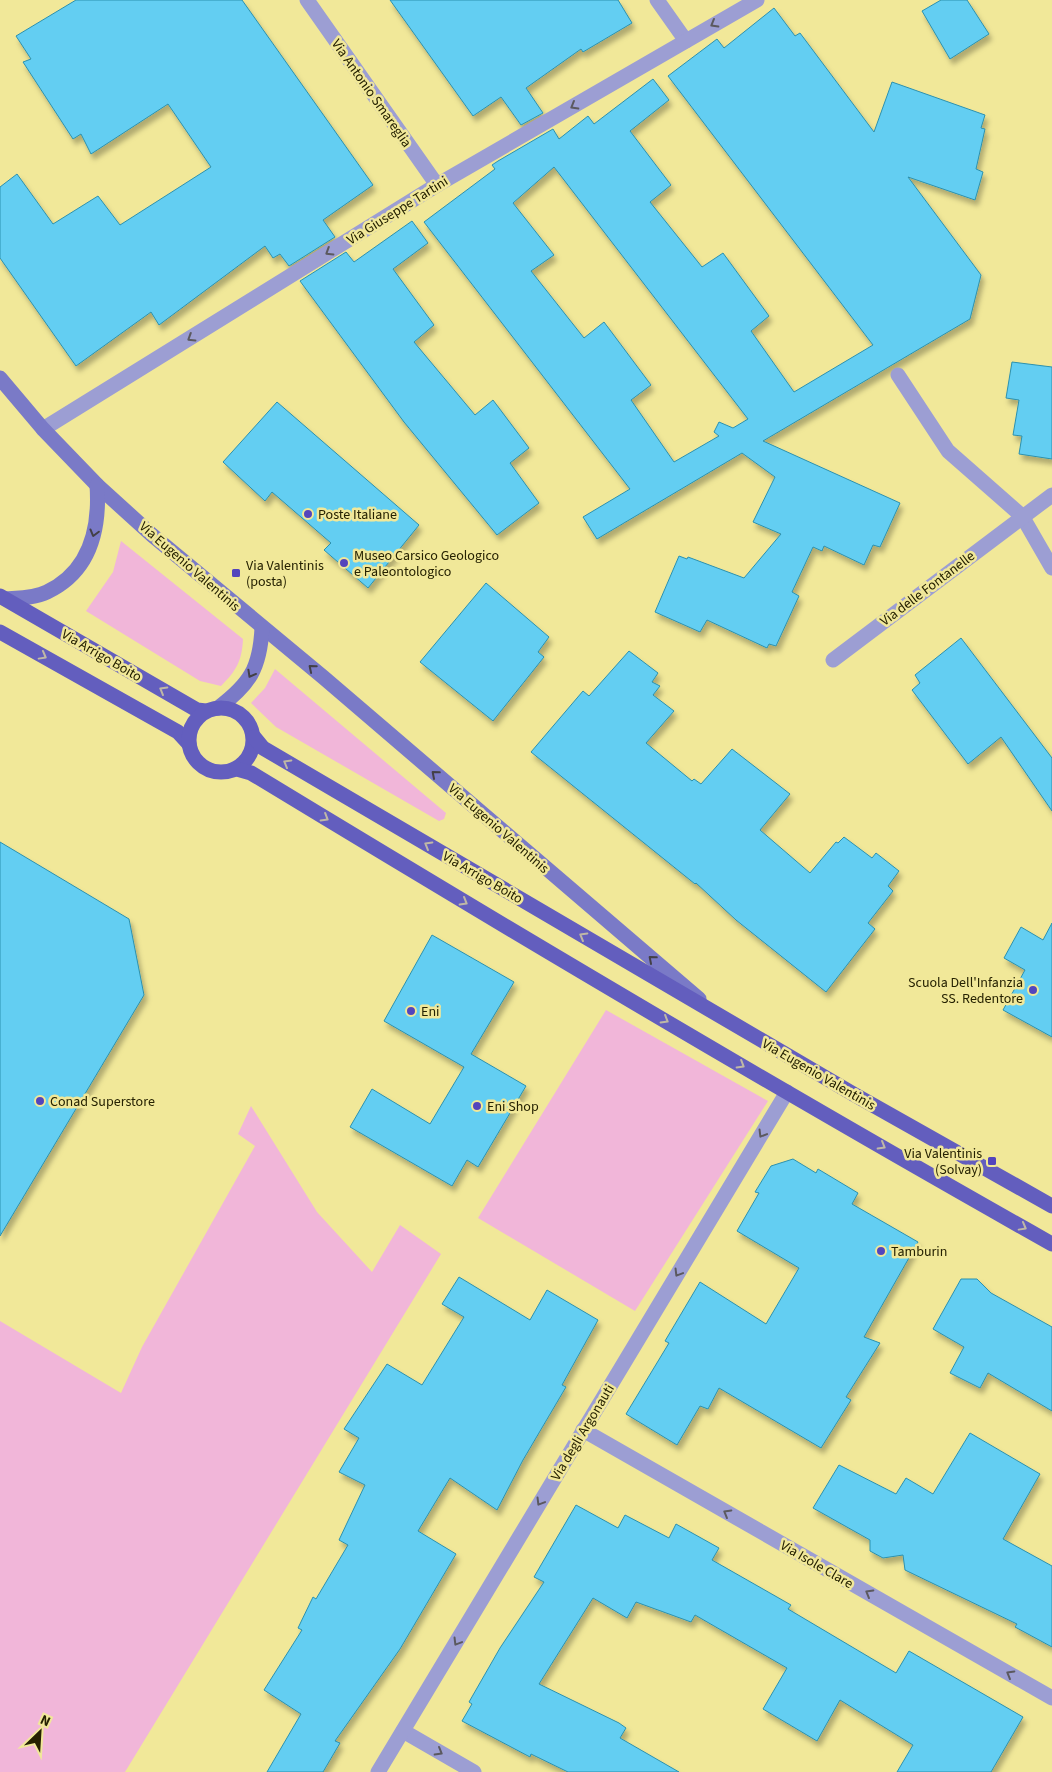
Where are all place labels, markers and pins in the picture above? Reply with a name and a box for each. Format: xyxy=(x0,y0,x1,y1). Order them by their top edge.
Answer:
place label: Poste Italiane xyxy=(318,505,397,525)
marker: Poste Italiane xyxy=(302,508,314,520)
place label: Museo Carsico Geologico e Paleontologico xyxy=(354,546,499,582)
place label: Via Valentinis (posta) xyxy=(246,556,324,592)
marker: Museo Carsico Geologico e Paleontologico xyxy=(338,557,350,569)
marker: Via Valentinis (posta) xyxy=(230,567,242,579)
place label: Scuola Dell'Infanzia SS. Redentore xyxy=(908,973,1023,1009)
marker: Scuola Dell'Infanzia SS. Redentore xyxy=(1027,984,1039,996)
place label: Eni xyxy=(421,1002,439,1022)
marker: Eni xyxy=(405,1005,417,1017)
place label: Conad Superstore xyxy=(50,1092,155,1112)
marker: Conad Superstore xyxy=(34,1095,46,1107)
place label: Eni Shop xyxy=(487,1097,539,1117)
marker: Eni Shop xyxy=(471,1100,483,1112)
place label: Via Valentinis (Solvay) xyxy=(904,1144,982,1180)
marker: Via Valentinis (Solvay) xyxy=(986,1155,998,1167)
place label: Tamburin xyxy=(891,1242,947,1262)
marker: Tamburin xyxy=(875,1245,887,1257)

